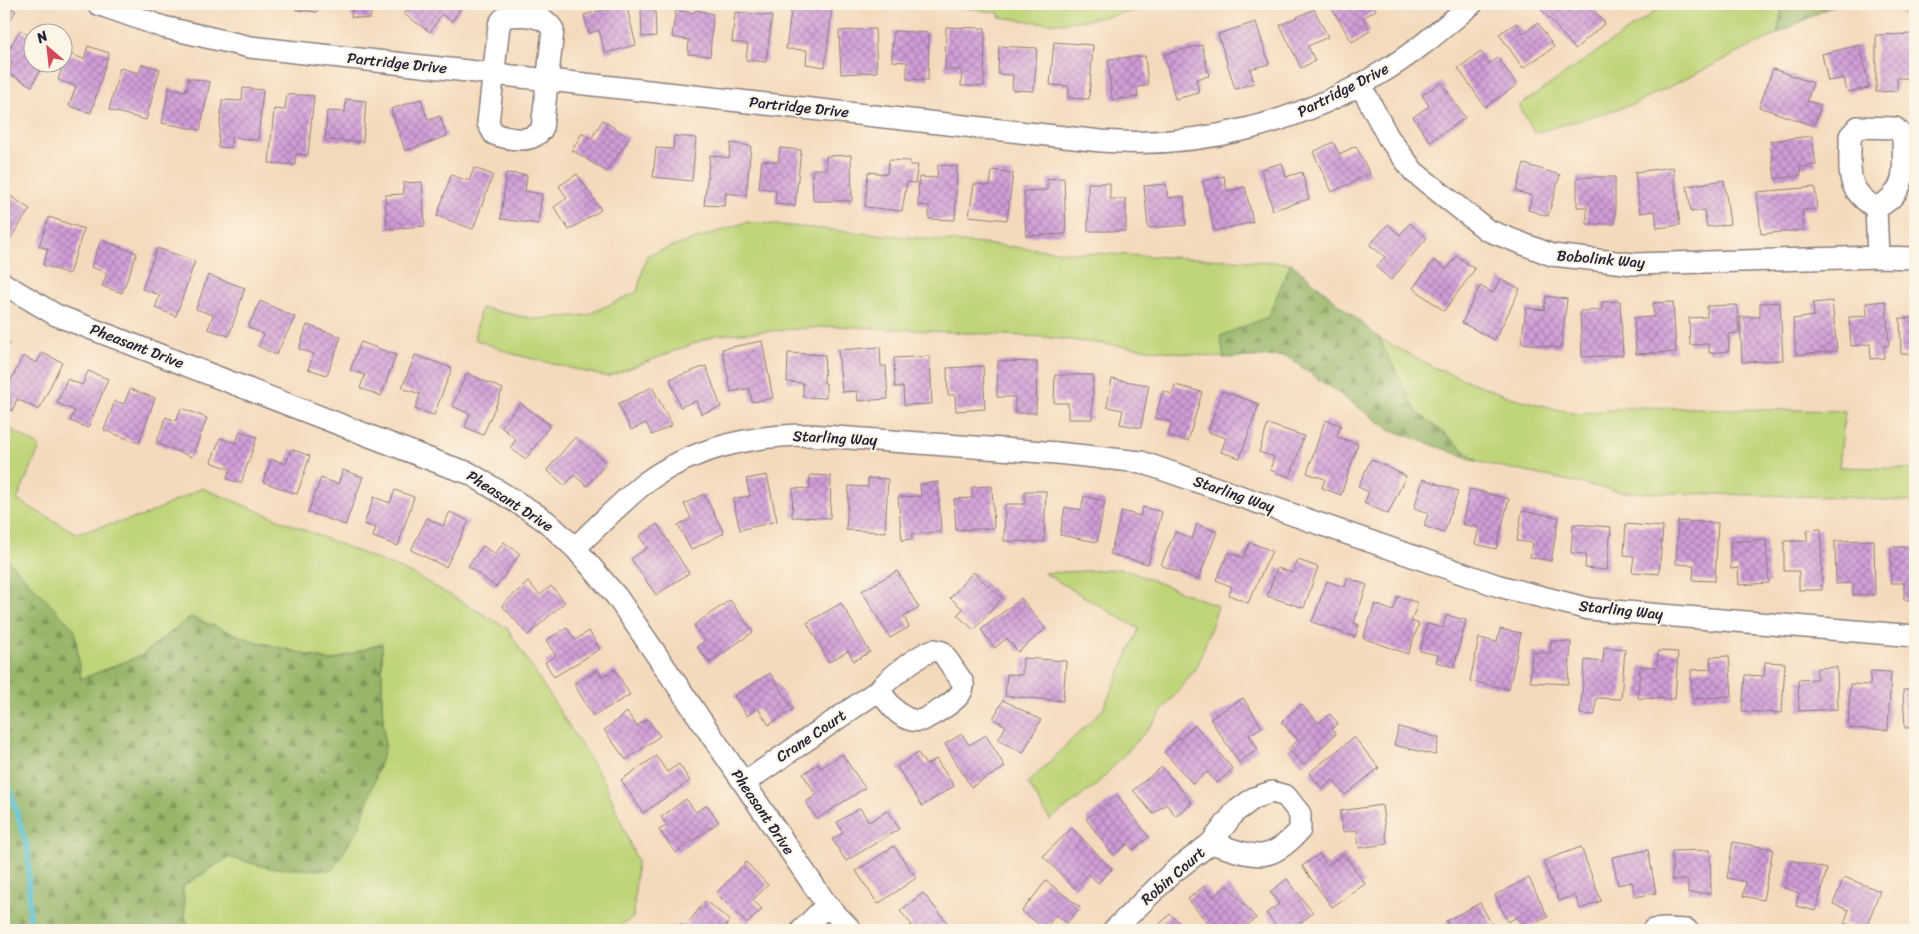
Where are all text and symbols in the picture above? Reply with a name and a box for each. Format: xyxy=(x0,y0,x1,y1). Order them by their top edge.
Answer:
north arrow xyxy=(22,22,72,72)
text: N xyxy=(31,24,53,51)
street label: Partridge Drive xyxy=(346,45,448,81)
street label: Partridge Drive xyxy=(1292,56,1394,124)
street label: Partridge Drive xyxy=(748,89,850,125)
street label: Bobolink Way xyxy=(1556,242,1646,276)
street label: Pheasant Drive xyxy=(86,316,188,376)
street label: Starling Way xyxy=(792,423,878,453)
street label: Pheasant Drive xyxy=(461,463,559,539)
street label: Starling Way xyxy=(1190,468,1278,520)
street label: Starling Way xyxy=(1578,593,1665,627)
street label: Crane Court xyxy=(770,703,852,769)
street label: Pheasant Drive xyxy=(724,764,802,861)
street label: Robin Court xyxy=(1135,840,1212,912)

